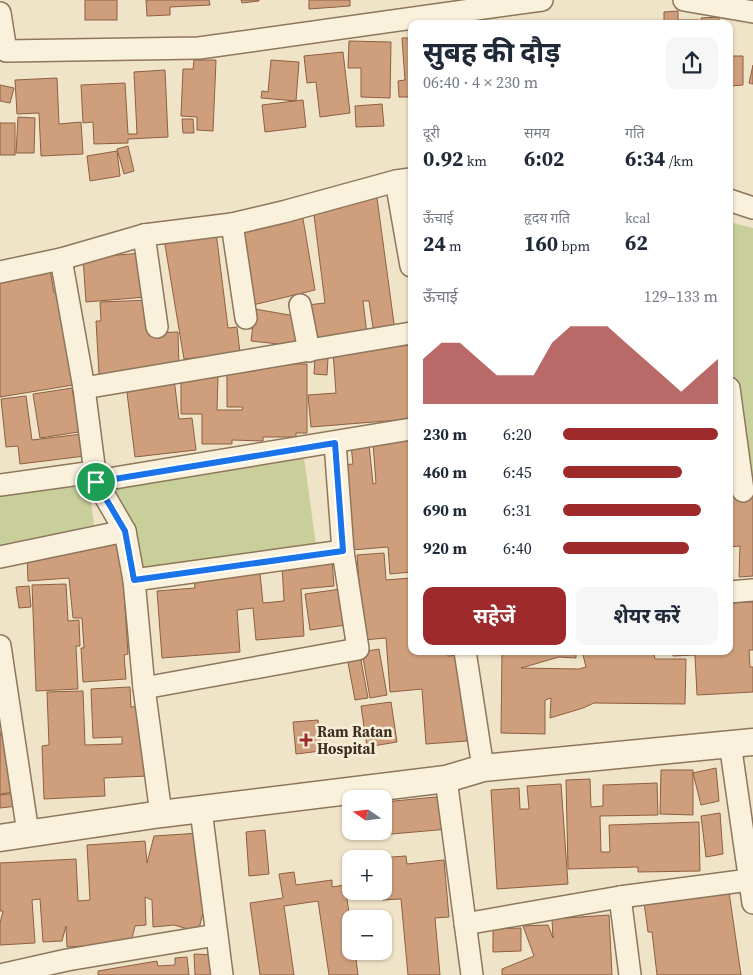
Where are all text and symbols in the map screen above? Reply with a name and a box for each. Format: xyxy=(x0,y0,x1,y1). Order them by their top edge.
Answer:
text: सुबह की दौड़ xyxy=(423,33,560,71)
button: share xyxy=(666,37,718,89)
text: 06:40 · 4 × 230 m xyxy=(423,71,538,93)
text: दूरी xyxy=(423,123,440,143)
text: समय xyxy=(524,123,550,143)
text: गति xyxy=(625,123,645,143)
text: 0.92 xyxy=(423,144,463,173)
text: 6:02 xyxy=(524,144,564,173)
text: 6:34 xyxy=(625,144,665,173)
text: km xyxy=(463,151,487,171)
text: /km xyxy=(665,151,694,171)
text: ऊँचाई xyxy=(423,208,453,228)
text: हृदय गति xyxy=(524,208,570,228)
text: kcal xyxy=(625,208,651,228)
text: 62 xyxy=(625,228,648,257)
text: 24 xyxy=(423,229,446,258)
text: 160 xyxy=(524,229,558,258)
text: m xyxy=(446,236,462,256)
text: bpm xyxy=(558,236,590,256)
text: ऊँचाई xyxy=(423,285,458,307)
text: 129–133 m xyxy=(644,285,718,307)
text: 230 m xyxy=(423,423,467,445)
text: 6:20 xyxy=(503,423,532,445)
pin xyxy=(75,461,117,503)
text: 460 m xyxy=(423,461,467,483)
text: 6:45 xyxy=(503,461,532,483)
icon: arrive xyxy=(82,468,110,496)
text: 690 m xyxy=(423,499,467,521)
text: 6:31 xyxy=(503,499,532,521)
text: 920 m xyxy=(423,537,467,559)
text: 6:40 xyxy=(503,537,532,559)
button: सहेजें xyxy=(423,587,566,645)
button: शेयर करें xyxy=(576,587,718,645)
place label: Ram Ratan Hospital xyxy=(317,721,393,759)
marker: Ram Ratan Hospital xyxy=(299,733,313,747)
north arrow xyxy=(342,790,392,840)
map controls xyxy=(342,790,392,960)
button: + xyxy=(342,850,392,900)
button: − xyxy=(342,910,392,960)

